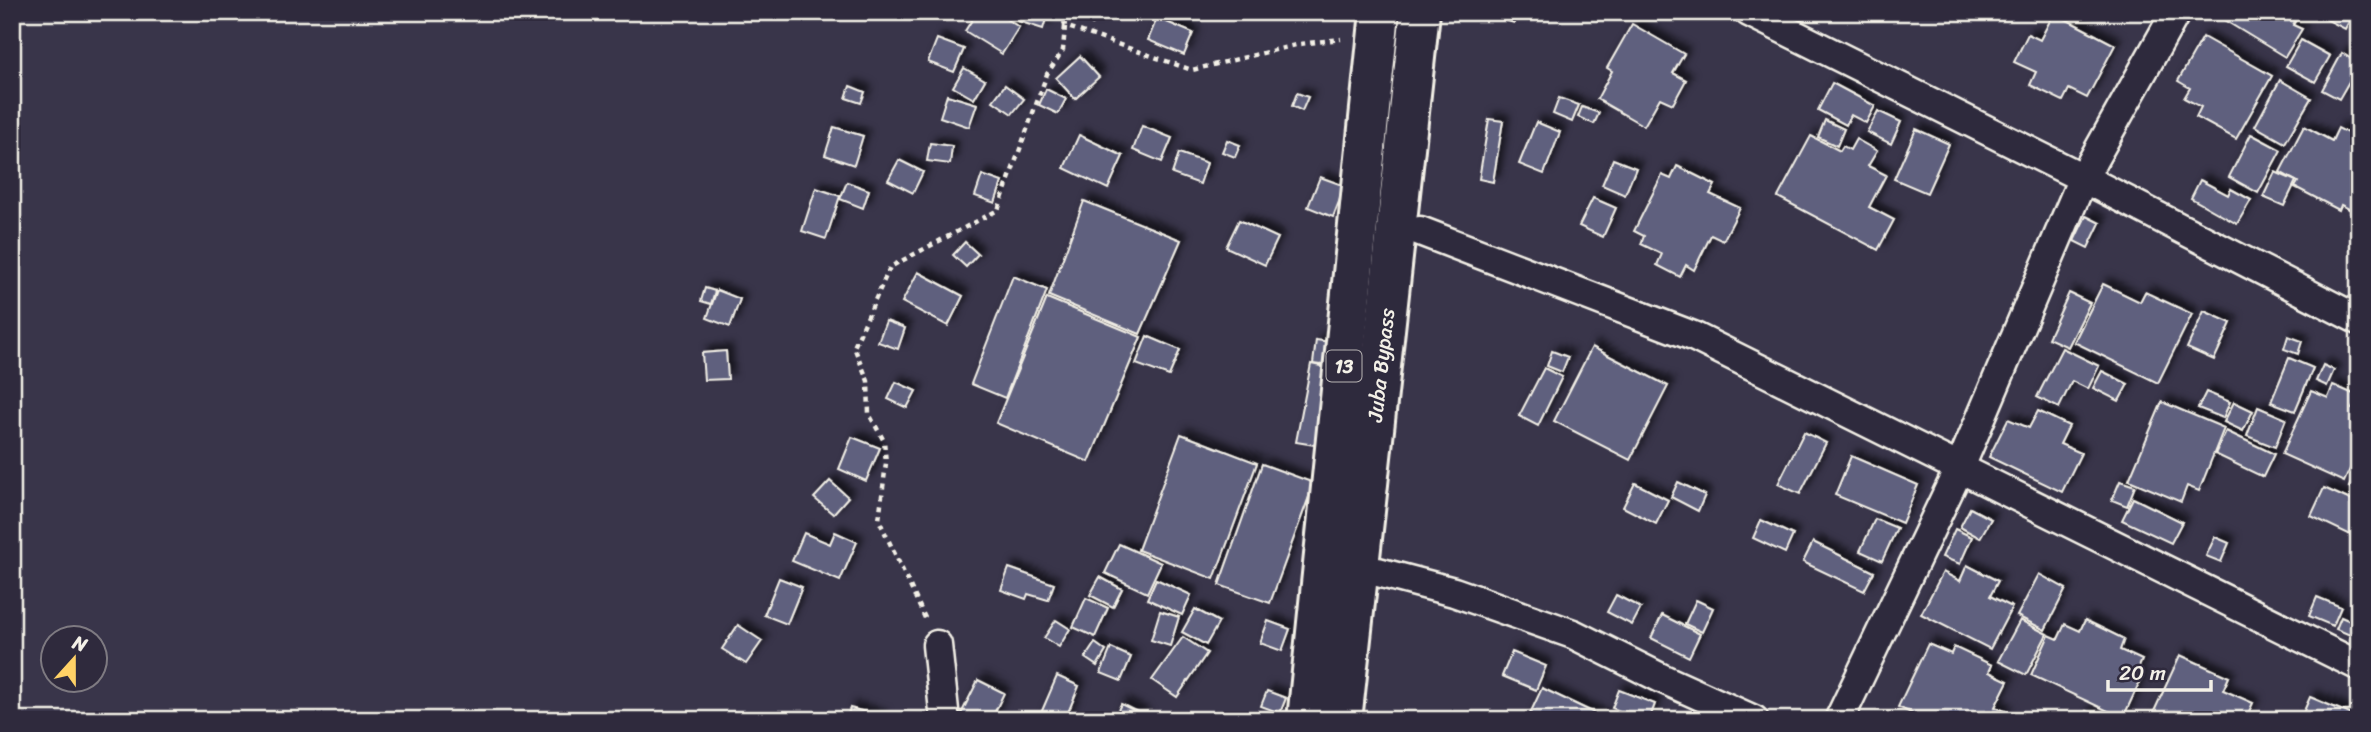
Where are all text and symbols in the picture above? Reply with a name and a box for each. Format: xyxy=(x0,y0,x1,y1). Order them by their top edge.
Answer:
street label: Juba Bypass xyxy=(1356,306,1406,425)
road number: 13 xyxy=(1326,350,1362,382)
north arrow xyxy=(38,624,108,694)
text: N xyxy=(67,625,93,662)
scale bar xyxy=(2108,648,2212,692)
text: 20 m xyxy=(2119,654,2166,692)

